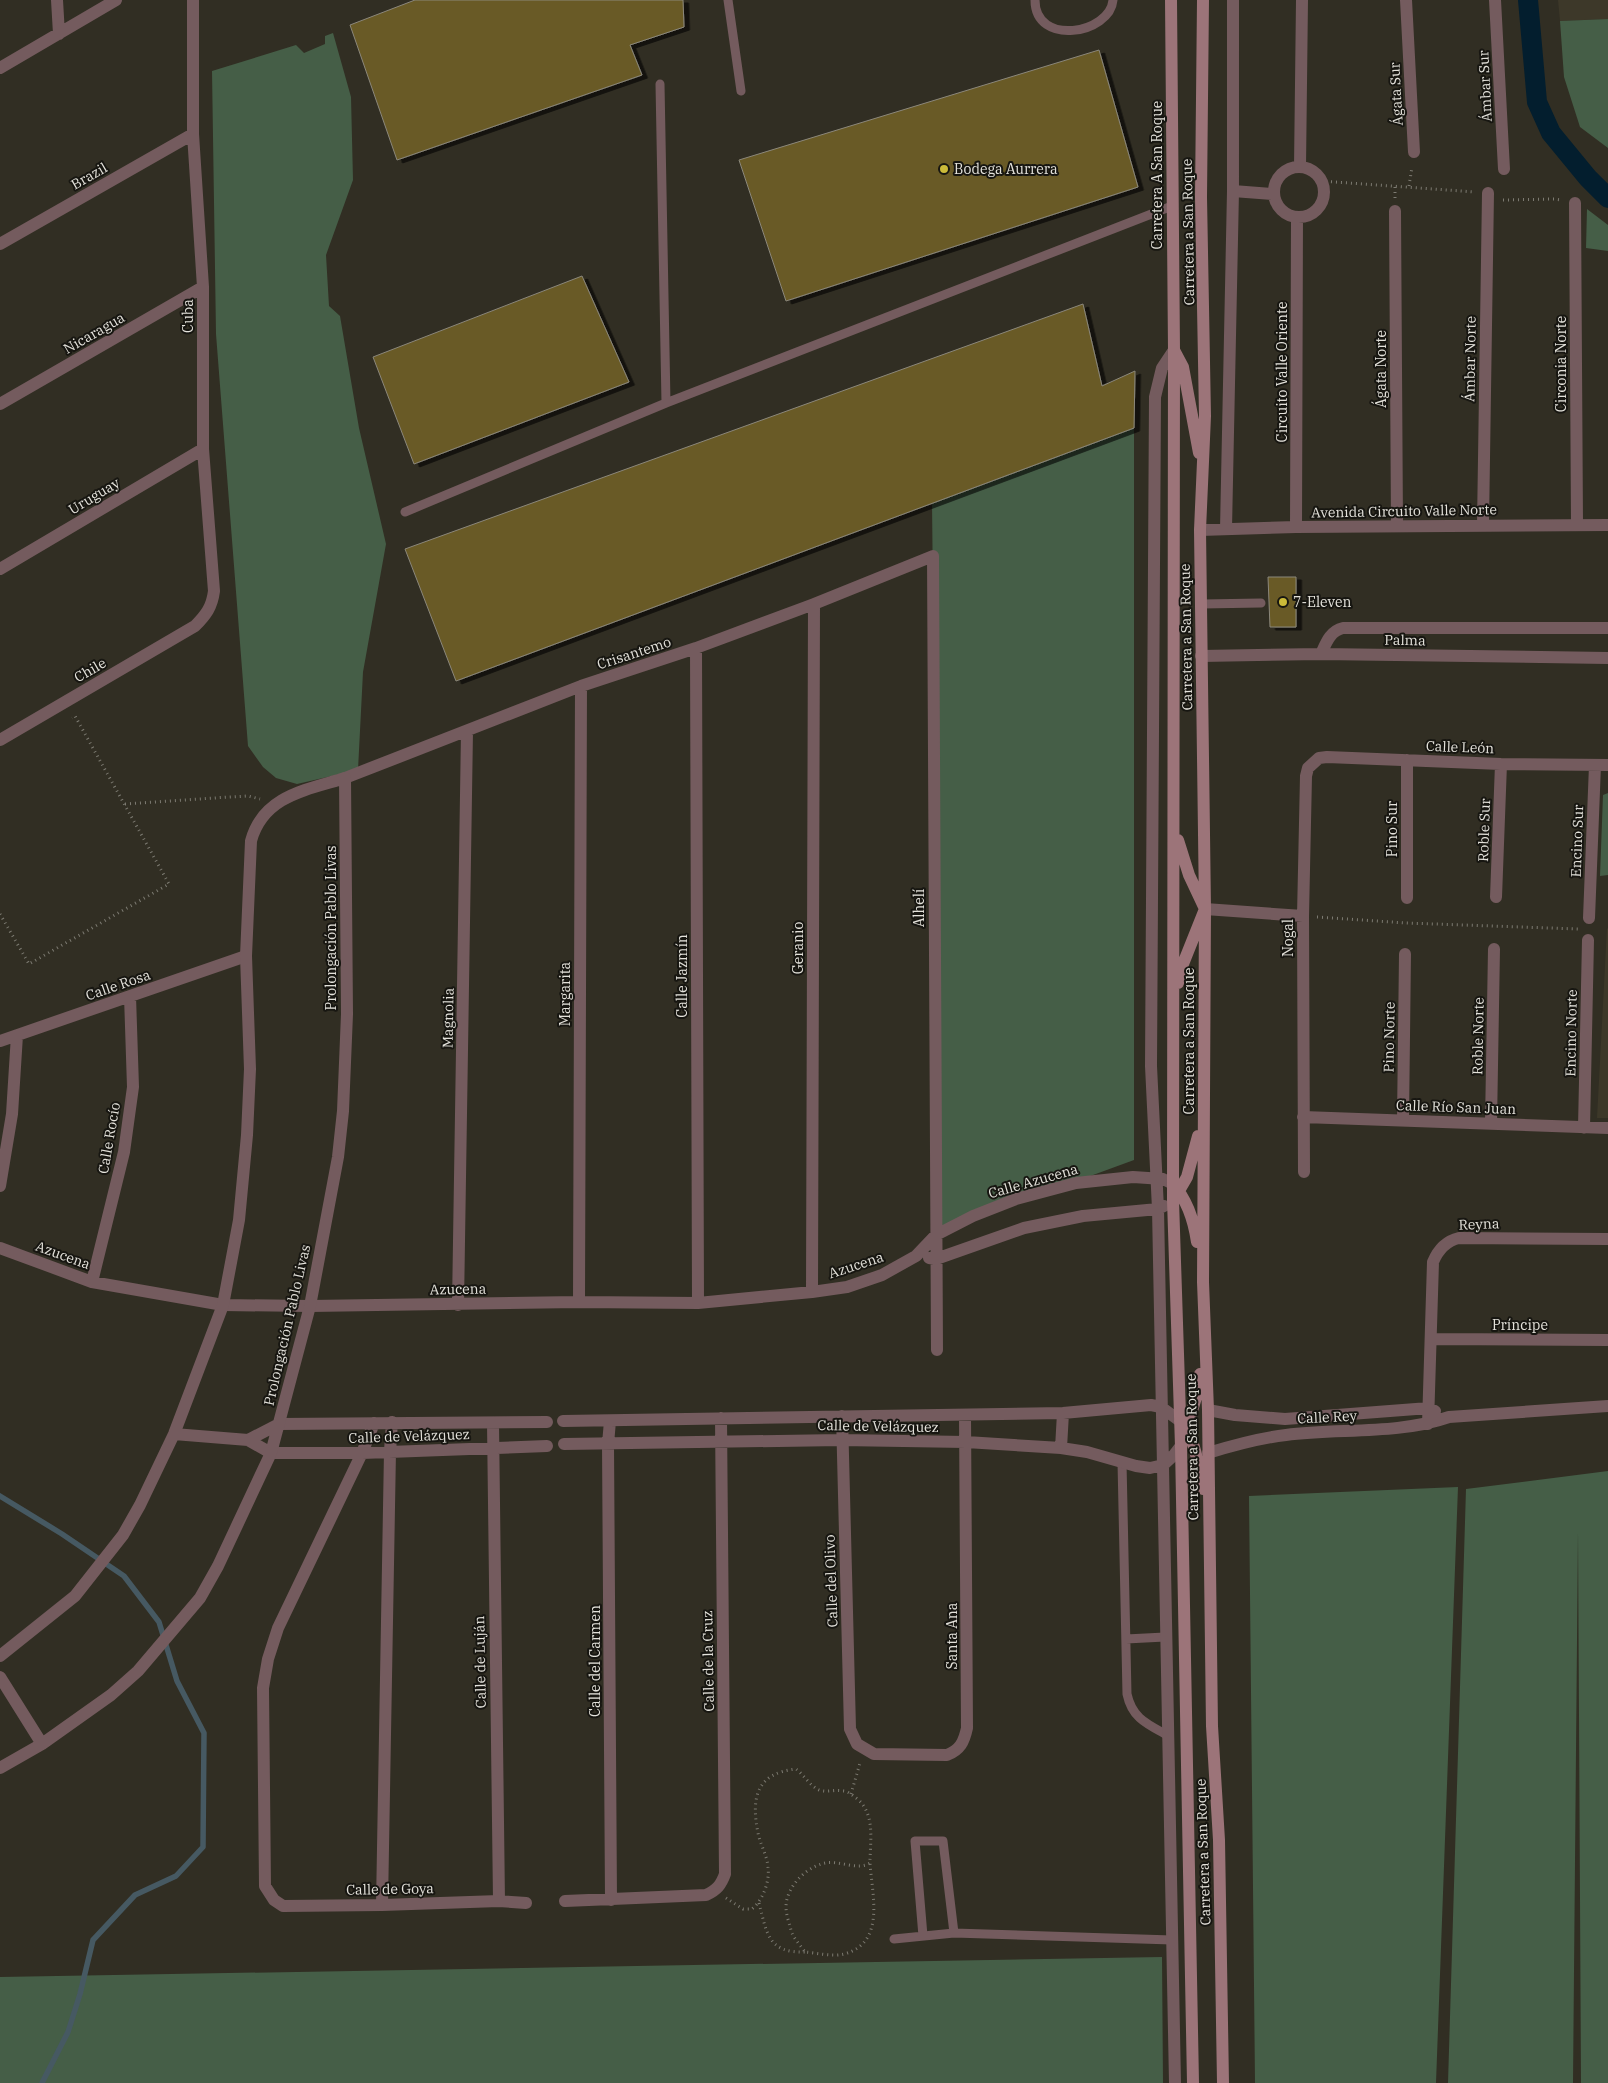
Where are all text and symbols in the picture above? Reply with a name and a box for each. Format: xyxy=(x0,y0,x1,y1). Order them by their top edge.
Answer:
street label: Ámbar Sur xyxy=(1473,49,1496,122)
street label: Ágata Sur xyxy=(1384,61,1407,126)
street label: Carretera A San Roque xyxy=(1148,101,1166,249)
street label: Brazil xyxy=(68,158,110,194)
street label: Carretera a San Roque xyxy=(1178,158,1198,306)
place label: Bodega Aurrera xyxy=(954,160,1058,178)
marker: Bodega Aurrera xyxy=(938,163,950,175)
street label: Cuba xyxy=(179,299,197,333)
street label: Circuito Valle Oriente xyxy=(1273,302,1291,442)
street label: Nicaragua xyxy=(60,308,128,358)
street label: Ámbar Norte xyxy=(1459,316,1480,402)
street label: Circonia Norte xyxy=(1552,316,1570,412)
street label: Ágata Norte xyxy=(1371,330,1390,408)
street label: Uruguay xyxy=(65,473,123,518)
street label: Avenida Circuito Valle Norte xyxy=(1311,500,1497,522)
street label: Carretera a San Roque xyxy=(1176,563,1196,711)
place label: 7-Eleven xyxy=(1293,593,1351,611)
marker: 7-Eleven xyxy=(1277,596,1289,608)
street label: Palma xyxy=(1384,631,1426,649)
street label: Crisantemo xyxy=(595,633,673,673)
street label: Chile xyxy=(71,654,109,686)
street label: Calle León xyxy=(1426,737,1495,757)
street label: Roble Sur xyxy=(1474,797,1494,862)
street label: Pino Sur xyxy=(1383,800,1401,857)
street label: Encino Sur xyxy=(1567,804,1587,878)
street label: Prolongación Pablo Livas xyxy=(322,845,340,1010)
street label: Alhelí xyxy=(910,889,928,927)
street label: Nogal xyxy=(1279,919,1297,957)
street label: Geranio xyxy=(789,922,807,974)
street label: Calle Jazmín xyxy=(673,934,691,1018)
street label: Margarita xyxy=(556,961,574,1026)
street label: Calle Rosa xyxy=(83,965,153,1004)
street label: Carretera a San Roque xyxy=(1180,968,1198,1114)
street label: Magnolia xyxy=(438,987,458,1048)
street label: Encino Norte xyxy=(1561,989,1581,1077)
street label: Roble Norte xyxy=(1468,997,1488,1075)
street label: Pino Norte xyxy=(1379,1001,1399,1073)
street label: Calle Río San Juan xyxy=(1396,1096,1517,1118)
street label: Calle Rocío xyxy=(94,1101,124,1175)
street label: Calle Azucena xyxy=(986,1160,1080,1202)
street label: Reyna xyxy=(1458,1214,1500,1234)
street label: Azucena xyxy=(33,1237,93,1273)
street label: Prolongación Pablo Livas xyxy=(260,1242,314,1407)
street label: Azucena xyxy=(826,1248,886,1282)
street label: Azucena xyxy=(429,1279,487,1298)
street label: Príncipe xyxy=(1492,1316,1548,1334)
street label: Carretera a San Roque xyxy=(1182,1373,1202,1521)
street label: Calle Rey xyxy=(1297,1406,1358,1428)
street label: Calle de Velázquez xyxy=(817,1416,939,1436)
street label: Calle de Velázquez xyxy=(348,1425,470,1447)
street label: Calle del Olivo xyxy=(820,1534,842,1628)
street label: Santa Ana xyxy=(943,1602,961,1669)
street label: Calle del Carmen xyxy=(586,1605,604,1717)
street label: Calle de la Cruz xyxy=(698,1610,718,1712)
street label: Calle de Luján xyxy=(470,1615,490,1708)
street label: Carretera a San Roque xyxy=(1191,1778,1215,1926)
street label: Calle de Goya xyxy=(346,1879,434,1899)

